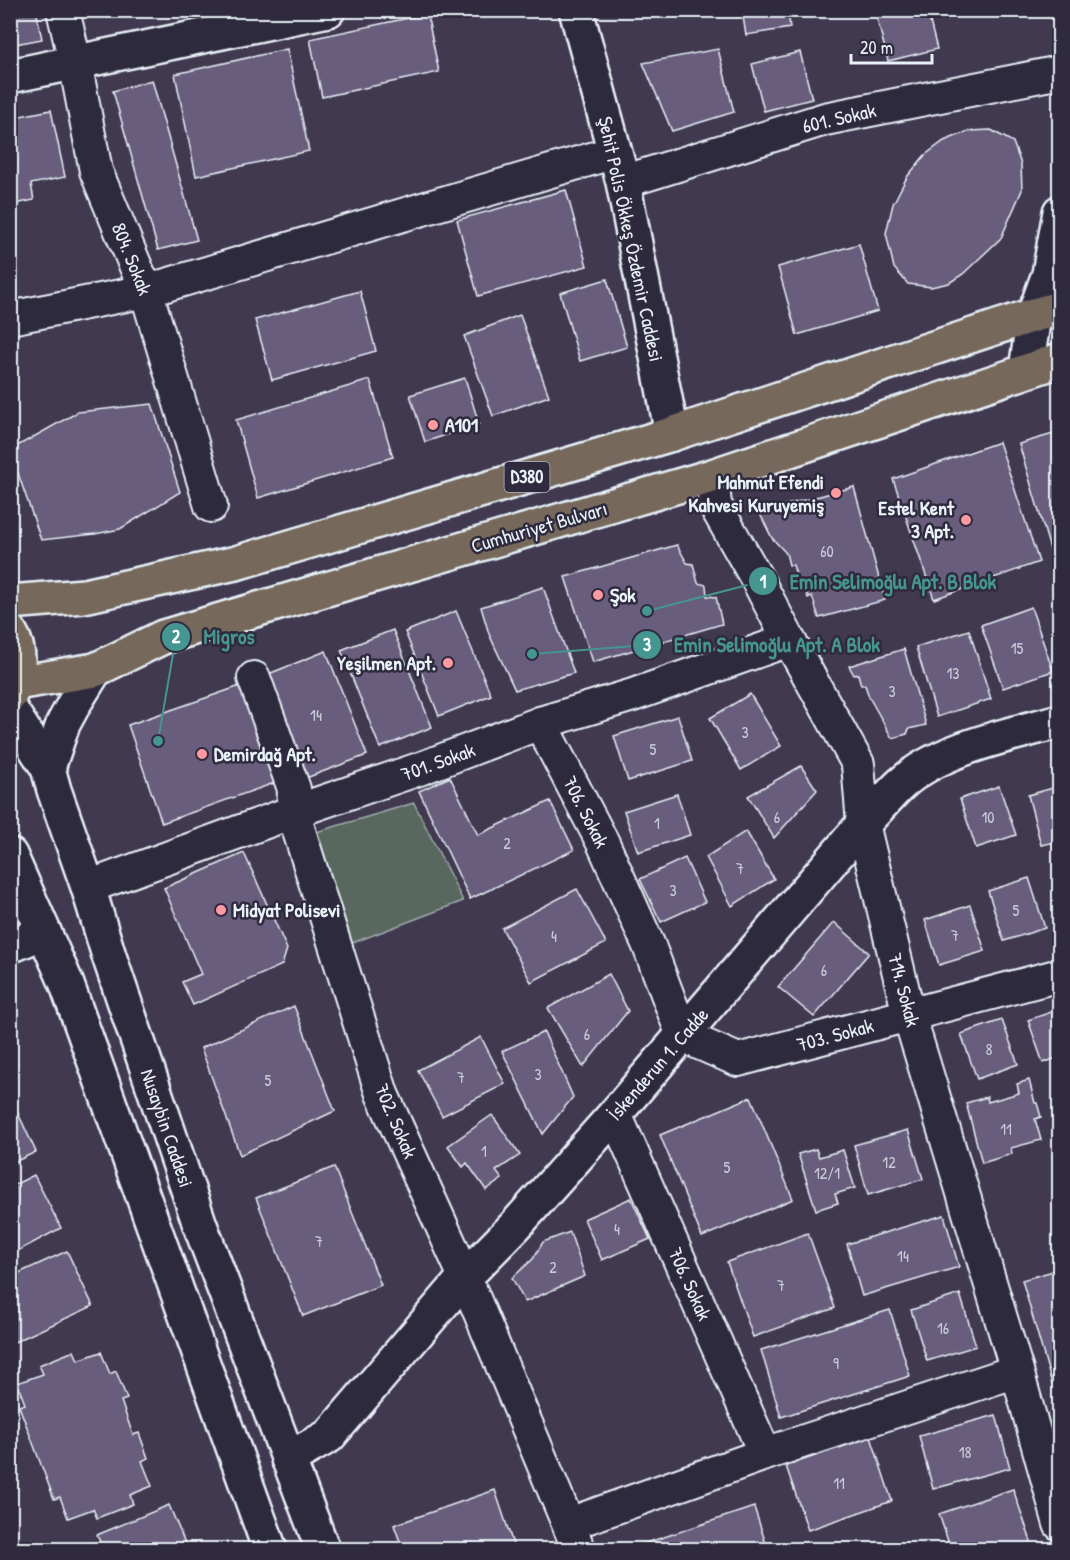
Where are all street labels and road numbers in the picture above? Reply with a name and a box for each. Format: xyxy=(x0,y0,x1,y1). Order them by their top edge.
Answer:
street label: 601. Sokak xyxy=(799,96,878,139)
street label: Şehit Polis Ökkeş Özdemir Caddesi xyxy=(592,114,671,364)
street label: 804. Sokak xyxy=(106,219,159,299)
road number: D380 xyxy=(504,462,550,492)
street label: Cumhuriyet Bulvarı xyxy=(468,494,610,559)
street label: 701. Sokak xyxy=(397,736,478,787)
street label: 706. Sokak xyxy=(557,771,616,852)
street label: 714. Sokak xyxy=(882,950,927,1030)
street label: İskenderun 1. Cadde xyxy=(601,1001,714,1126)
street label: 703. Sokak xyxy=(794,1011,876,1058)
street label: Nusaybin Caddesi xyxy=(135,1065,200,1191)
street label: 702. Sokak xyxy=(369,1079,424,1162)
street label: 706. Sokak xyxy=(662,1243,719,1325)

